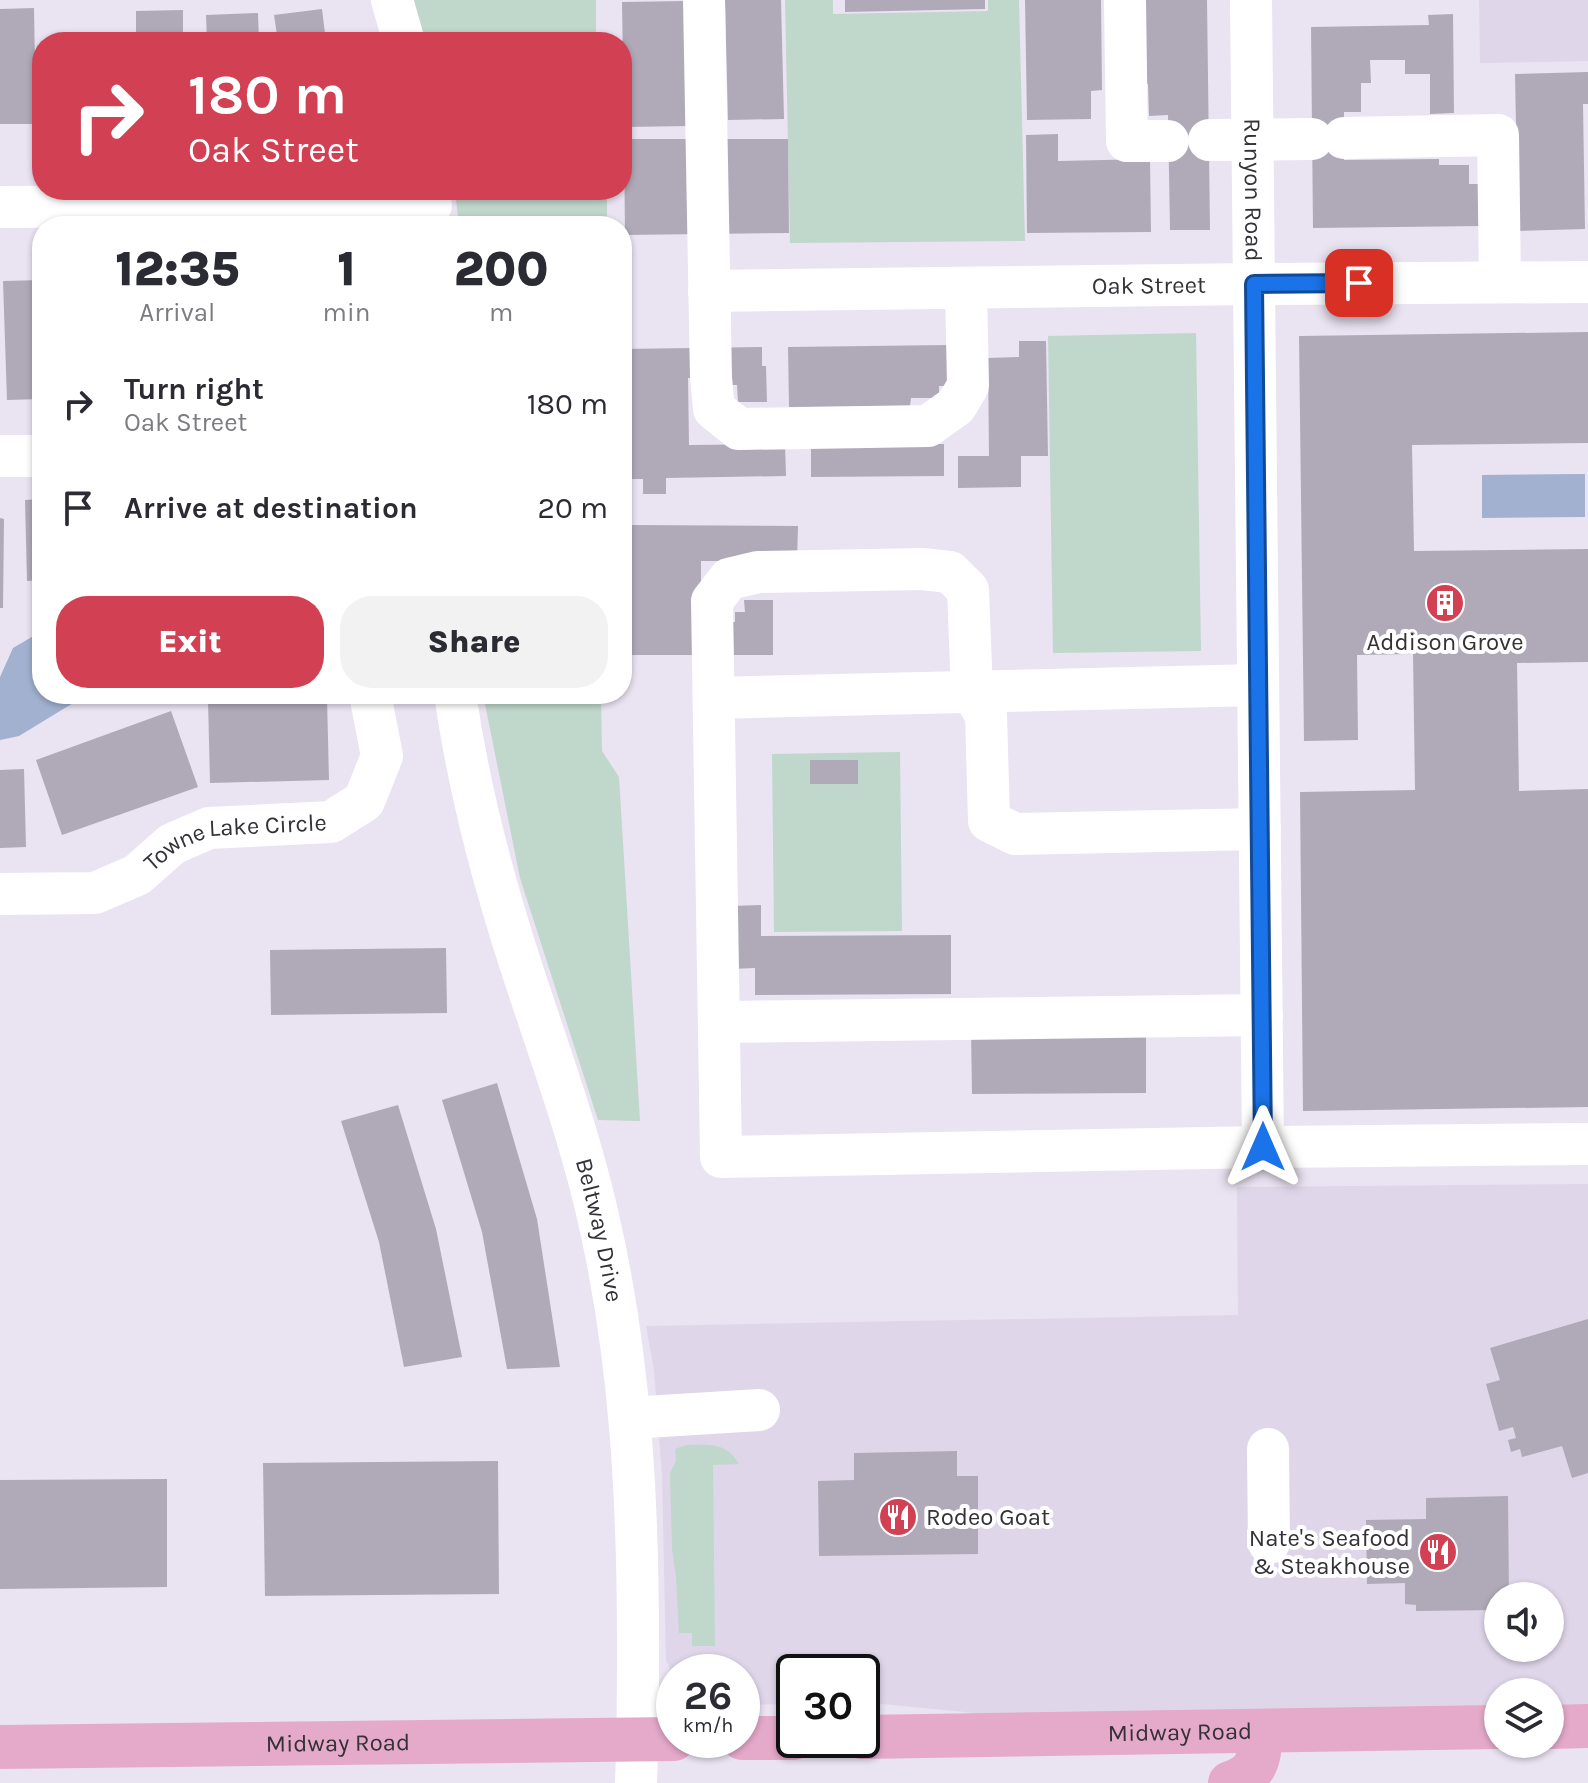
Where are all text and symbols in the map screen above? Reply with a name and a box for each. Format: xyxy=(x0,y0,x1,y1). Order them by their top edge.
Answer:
text: 180 m xyxy=(188,62,347,127)
icon: right xyxy=(56,64,160,168)
street label: Runyon Road xyxy=(1238,118,1268,262)
text: Oak Street xyxy=(188,129,359,171)
text: 12:35 xyxy=(115,241,239,297)
text: 1 xyxy=(337,241,356,297)
text: 200 xyxy=(454,241,549,297)
pin xyxy=(1325,249,1393,317)
icon: arrive xyxy=(1337,261,1381,305)
street label: Oak Street xyxy=(1092,271,1206,300)
text: Arrival xyxy=(139,297,215,328)
text: min xyxy=(323,297,370,328)
text: m xyxy=(489,297,513,328)
text: Turn right xyxy=(124,371,264,407)
icon: right xyxy=(56,382,100,426)
text: 180 m xyxy=(527,386,608,422)
text: Oak Street xyxy=(124,407,247,438)
icon: arrive xyxy=(56,486,100,530)
text: Arrive at destination xyxy=(124,490,418,526)
text: 20 m xyxy=(538,490,608,526)
building icon: Addison Grove xyxy=(1424,582,1466,624)
button: Exit xyxy=(56,596,324,688)
button: Share xyxy=(340,596,608,688)
place label: Addison Grove xyxy=(1367,628,1523,656)
street label: Towne Lake Circle xyxy=(138,808,327,876)
position arrow xyxy=(1221,1105,1305,1189)
street label: Beltway Drive xyxy=(570,1155,629,1304)
restaurant icon: Rodeo Goat xyxy=(877,1496,919,1538)
place label: Rodeo Goat xyxy=(926,1503,1050,1531)
place label: Nate's Seafood & Steakhouse xyxy=(1249,1524,1410,1580)
restaurant icon: Nate's Seafood & Steakhouse xyxy=(1417,1531,1459,1573)
map controls xyxy=(1484,1582,1564,1758)
button: sound xyxy=(1484,1582,1564,1662)
speed limit sign: 30 xyxy=(776,1654,880,1758)
text: 26 xyxy=(684,1672,732,1719)
button: layers xyxy=(1484,1678,1564,1758)
text: km/h xyxy=(683,1714,733,1737)
street label: Midway Road xyxy=(1107,1717,1252,1747)
street label: Midway Road xyxy=(266,1728,410,1758)

